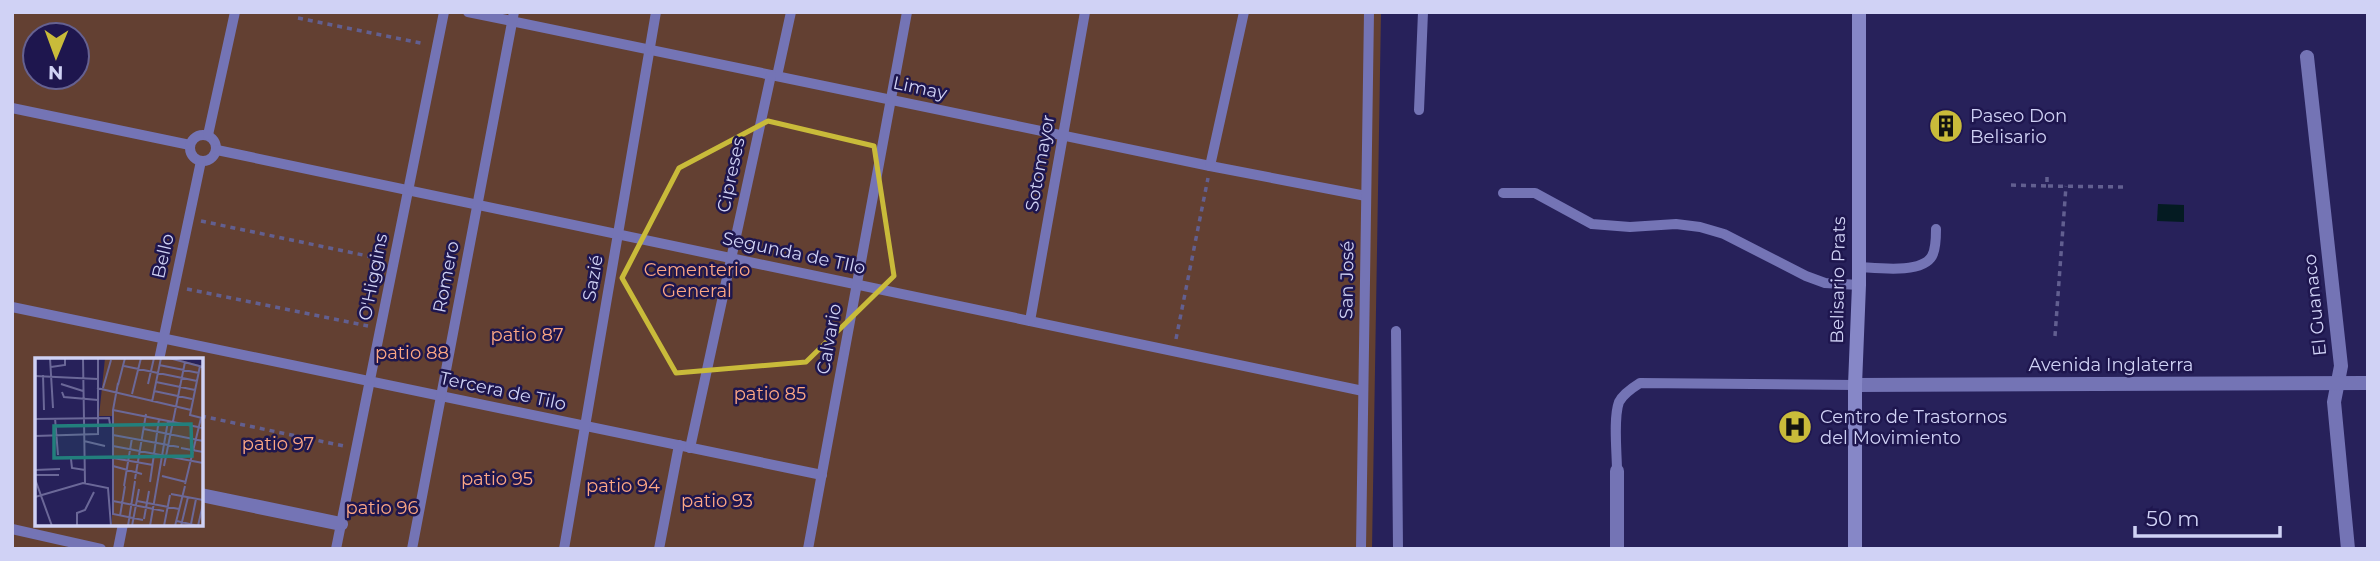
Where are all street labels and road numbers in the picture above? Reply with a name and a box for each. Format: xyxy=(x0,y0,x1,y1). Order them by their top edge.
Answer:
street label: Limay xyxy=(891,72,949,104)
street label: Sotomayor xyxy=(1021,113,1059,213)
street label: Cipreses xyxy=(712,135,750,215)
street label: Belisario Prats xyxy=(1826,216,1850,344)
street label: Segunda de TIlo xyxy=(720,227,868,279)
street label: Bello xyxy=(147,231,179,281)
street label: O'Higgins xyxy=(354,231,392,322)
street label: Romero xyxy=(428,239,464,315)
street label: San José xyxy=(1335,240,1359,319)
street label: Sazié xyxy=(578,253,608,303)
street label: El Guanaco xyxy=(2299,253,2331,357)
street label: Calvario xyxy=(812,302,846,376)
street label: Avenida Inglaterra xyxy=(2029,354,2193,376)
street label: Tercera de Tilo xyxy=(438,367,568,415)

